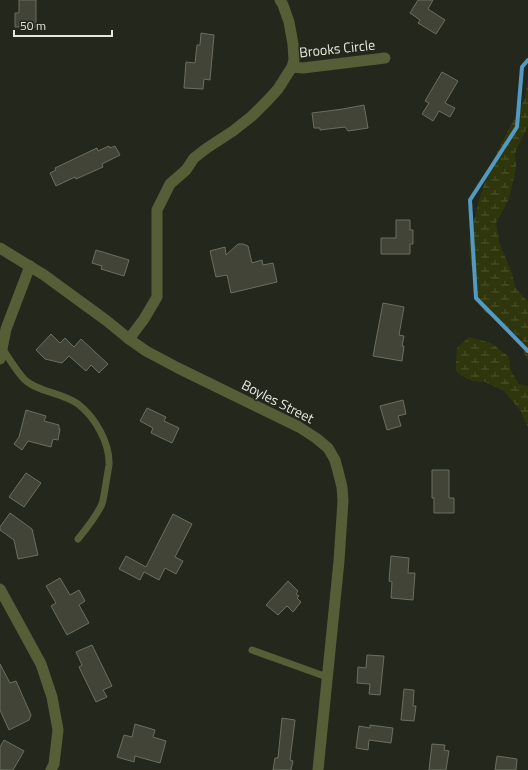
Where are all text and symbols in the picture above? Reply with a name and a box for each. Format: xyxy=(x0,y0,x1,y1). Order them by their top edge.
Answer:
scale bar xyxy=(14,12,112,38)
text: 50 m xyxy=(20,16,46,35)
street label: Brooks Circle xyxy=(298,34,376,62)
street label: Boyles Street xyxy=(238,374,318,428)

